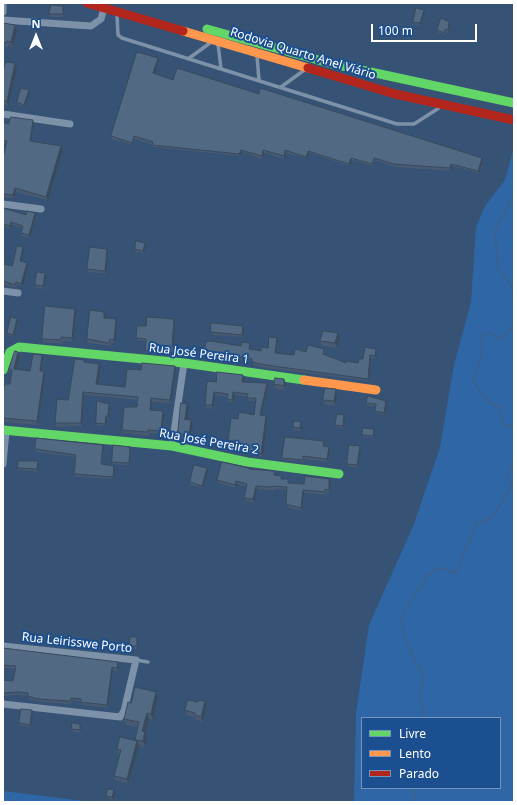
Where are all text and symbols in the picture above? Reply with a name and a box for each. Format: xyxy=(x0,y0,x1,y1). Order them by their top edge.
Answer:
north arrow xyxy=(16,16,56,56)
text: N xyxy=(32,16,40,31)
scale bar xyxy=(373,16,479,42)
text: 100 m xyxy=(378,22,413,39)
street label: Rodovia Quarto Anel Viário xyxy=(228,25,378,83)
street label: Rua José Pereira 1 xyxy=(148,341,250,367)
street label: Rua José Pereira 2 xyxy=(158,426,260,458)
street label: Rua Leirisswe Porto xyxy=(21,630,133,656)
legend xyxy=(361,717,501,789)
text: Livre xyxy=(399,725,426,742)
text: Lento xyxy=(399,745,431,762)
text: Parado xyxy=(399,765,439,782)

